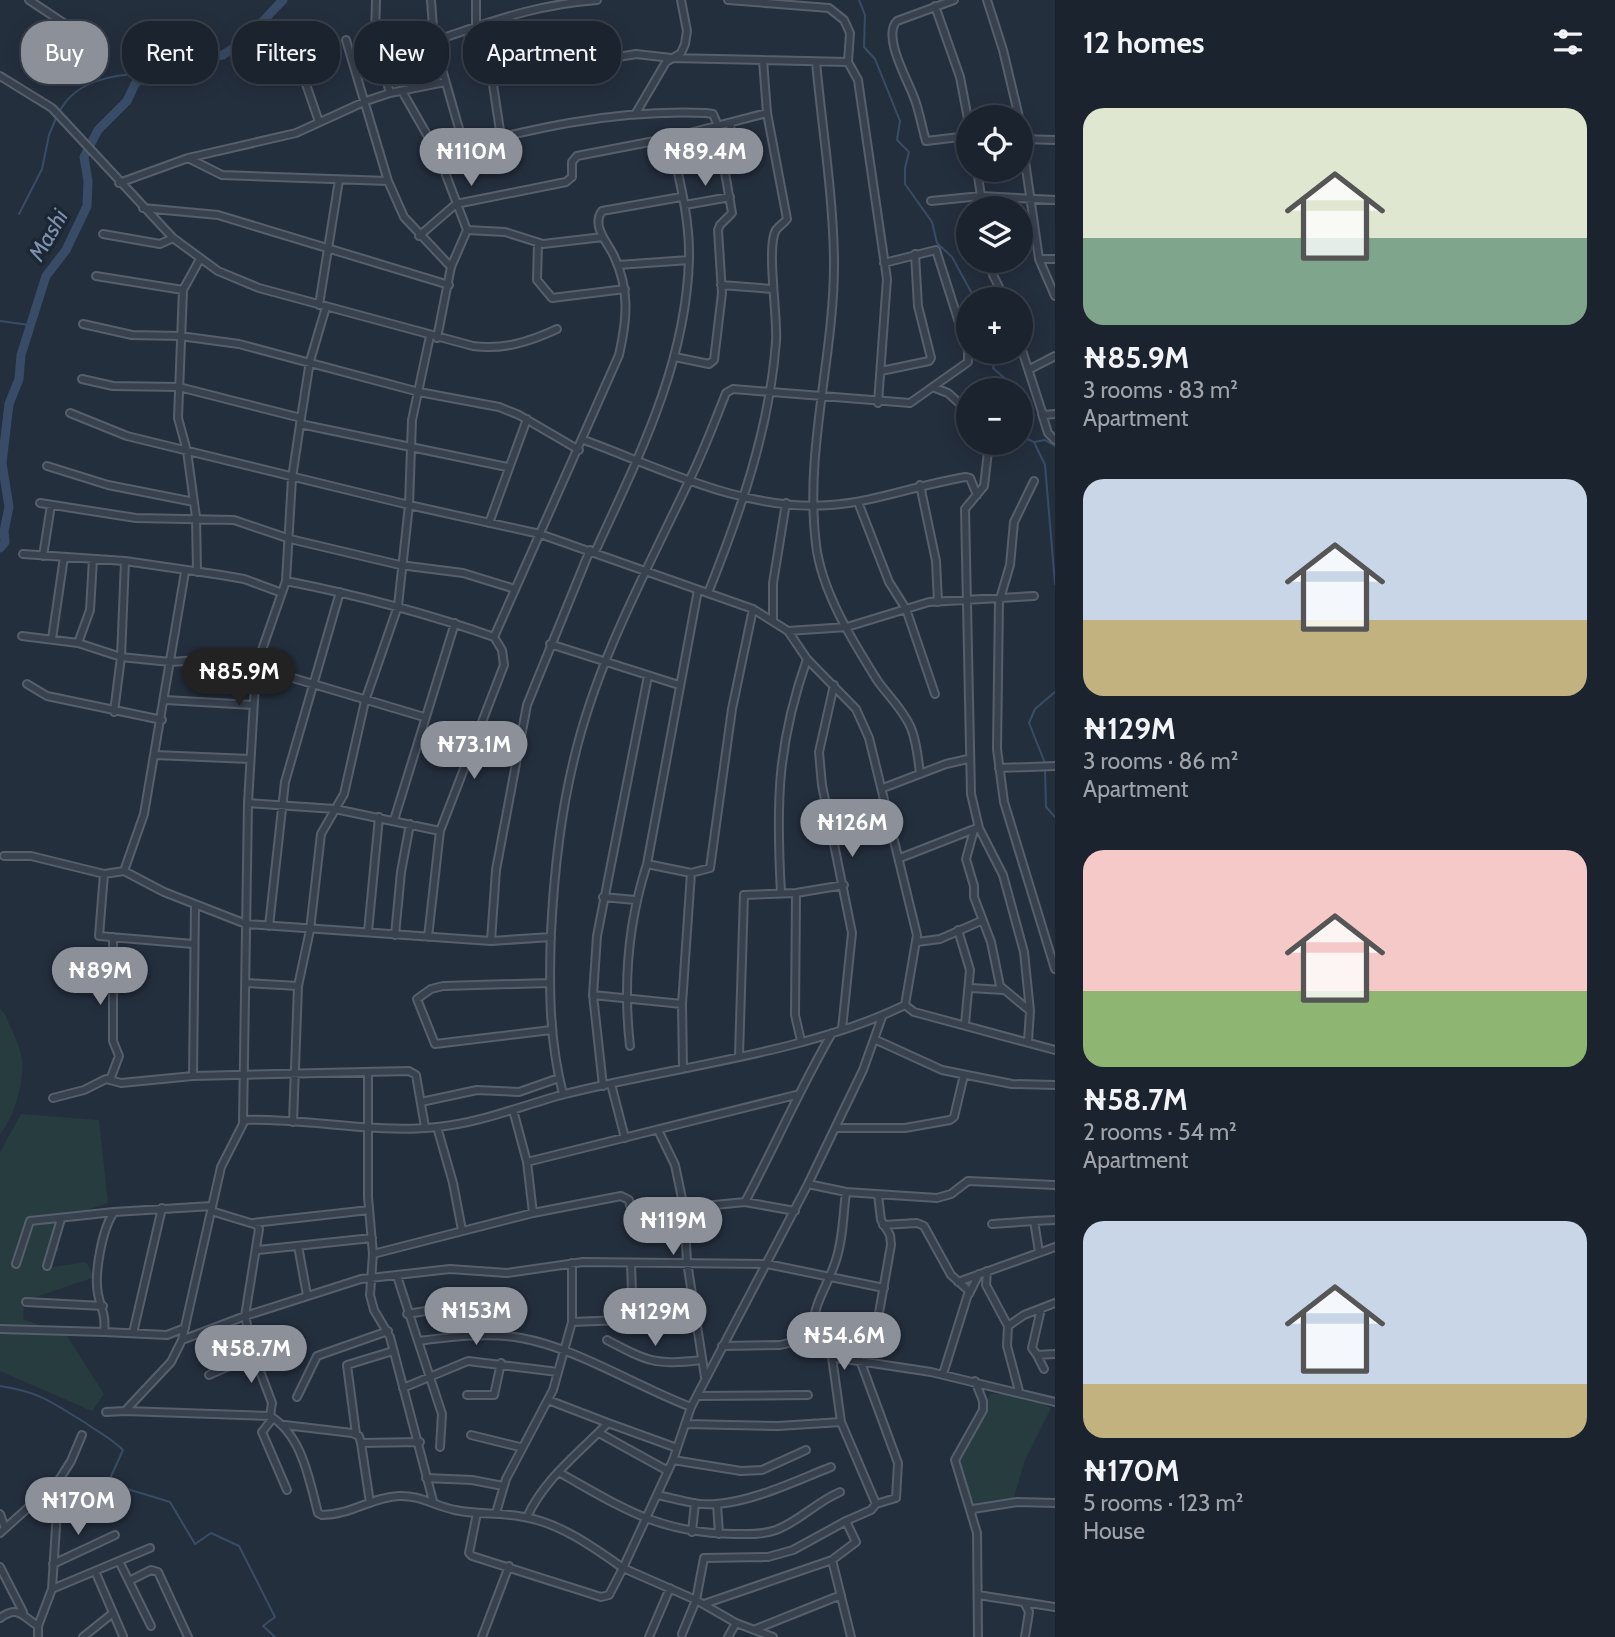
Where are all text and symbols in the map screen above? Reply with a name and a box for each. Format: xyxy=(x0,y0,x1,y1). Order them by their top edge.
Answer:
chip: Buy xyxy=(21,21,108,84)
chip: Rent xyxy=(122,21,218,84)
chip: Filters xyxy=(232,21,340,84)
chip: New xyxy=(354,21,449,84)
chip: Apartment xyxy=(463,21,621,84)
icon: filters xyxy=(1549,23,1587,61)
text: 12 homes xyxy=(1083,24,1205,61)
map controls xyxy=(956,105,1033,455)
button: locate xyxy=(956,105,1033,182)
pin: ₦110M xyxy=(422,128,520,188)
pin: ₦89.4M xyxy=(648,128,762,188)
text: ₦110M xyxy=(436,137,506,165)
text: ₦89.4M xyxy=(663,137,747,165)
icon: home xyxy=(1272,153,1398,279)
button: layers xyxy=(956,196,1033,273)
water label: Mashi xyxy=(22,203,74,267)
button: + xyxy=(956,287,1033,364)
text: ₦85.9M xyxy=(1083,339,1189,376)
text: 3 rooms · 83 m² xyxy=(1083,376,1238,404)
button: − xyxy=(956,378,1033,455)
text: Apartment xyxy=(1083,404,1188,432)
icon: home xyxy=(1272,524,1398,650)
pin: ₦85.9M xyxy=(182,648,296,708)
text: ₦85.9M xyxy=(198,657,280,685)
text: ₦129M xyxy=(1083,710,1176,747)
pin: ₦73.1M xyxy=(417,722,531,781)
text: ₦73.1M xyxy=(436,730,512,758)
text: 3 rooms · 86 m² xyxy=(1083,747,1238,775)
text: Apartment xyxy=(1083,775,1188,803)
pin: ₦126M xyxy=(803,800,901,859)
text: ₦126M xyxy=(816,808,888,836)
icon: home xyxy=(1272,895,1398,1021)
pin: ₦89M xyxy=(59,948,141,1007)
text: ₦89M xyxy=(68,956,132,984)
text: ₦58.7M xyxy=(1083,1081,1188,1118)
text: 2 rooms · 54 m² xyxy=(1083,1118,1237,1146)
text: Apartment xyxy=(1083,1146,1188,1174)
pin: ₦119M xyxy=(624,1198,722,1257)
text: ₦119M xyxy=(639,1206,707,1234)
icon: home xyxy=(1272,1266,1398,1392)
pin: ₦153M xyxy=(427,1288,525,1347)
pin: ₦129M xyxy=(606,1288,704,1348)
text: ₦153M xyxy=(441,1296,511,1324)
text: ₦129M xyxy=(619,1297,691,1325)
pin: ₦54.6M xyxy=(787,1312,901,1372)
text: ₦54.6M xyxy=(803,1321,885,1349)
pin: ₦58.7M xyxy=(194,1326,308,1385)
text: ₦58.7M xyxy=(211,1334,291,1362)
text: ₦170M xyxy=(1083,1452,1179,1489)
pin: ₦170M xyxy=(29,1478,127,1537)
text: ₦170M xyxy=(41,1486,115,1514)
text: 5 rooms · 123 m² xyxy=(1083,1489,1243,1517)
text: House xyxy=(1083,1517,1145,1545)

